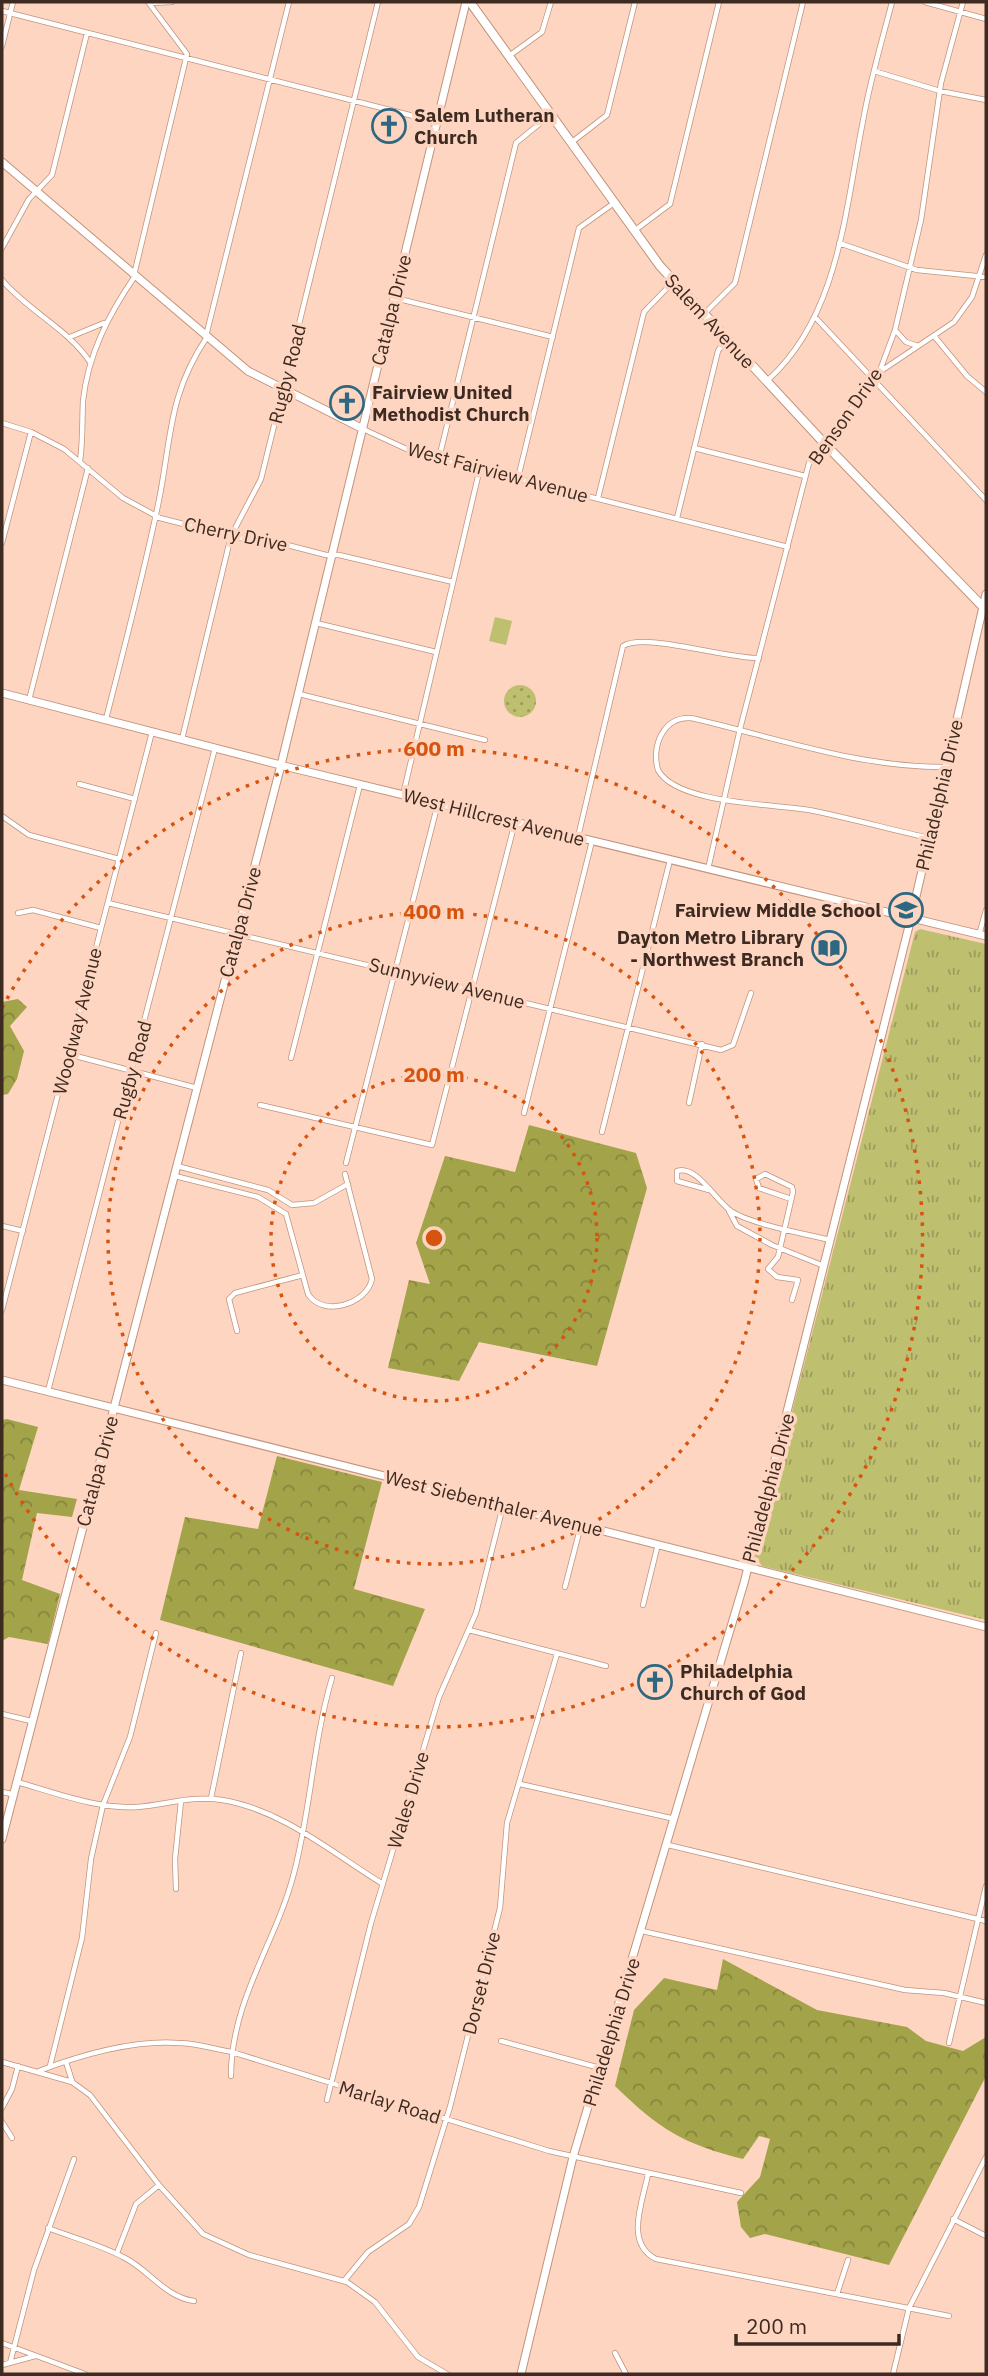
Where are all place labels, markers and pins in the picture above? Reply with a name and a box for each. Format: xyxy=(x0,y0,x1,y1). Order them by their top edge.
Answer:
place label: Salem Lutheran Church xyxy=(414,103,555,149)
church icon: Salem Lutheran Church xyxy=(370,107,408,145)
place label: Fairview United Methodist Church xyxy=(372,380,529,426)
church icon: Fairview United Methodist Church xyxy=(328,384,366,422)
school or university icon: Fairview Middle School xyxy=(887,891,925,929)
place label: Fairview Middle School xyxy=(675,898,881,922)
place label: Dayton Metro Library - Northwest Branch xyxy=(617,925,805,971)
library icon: Dayton Metro Library - Northwest Branch xyxy=(810,929,848,967)
centre of rings xyxy=(422,1226,446,1250)
place label: Philadelphia Church of God xyxy=(680,1659,806,1705)
church icon: Philadelphia Church of God xyxy=(636,1663,674,1701)

